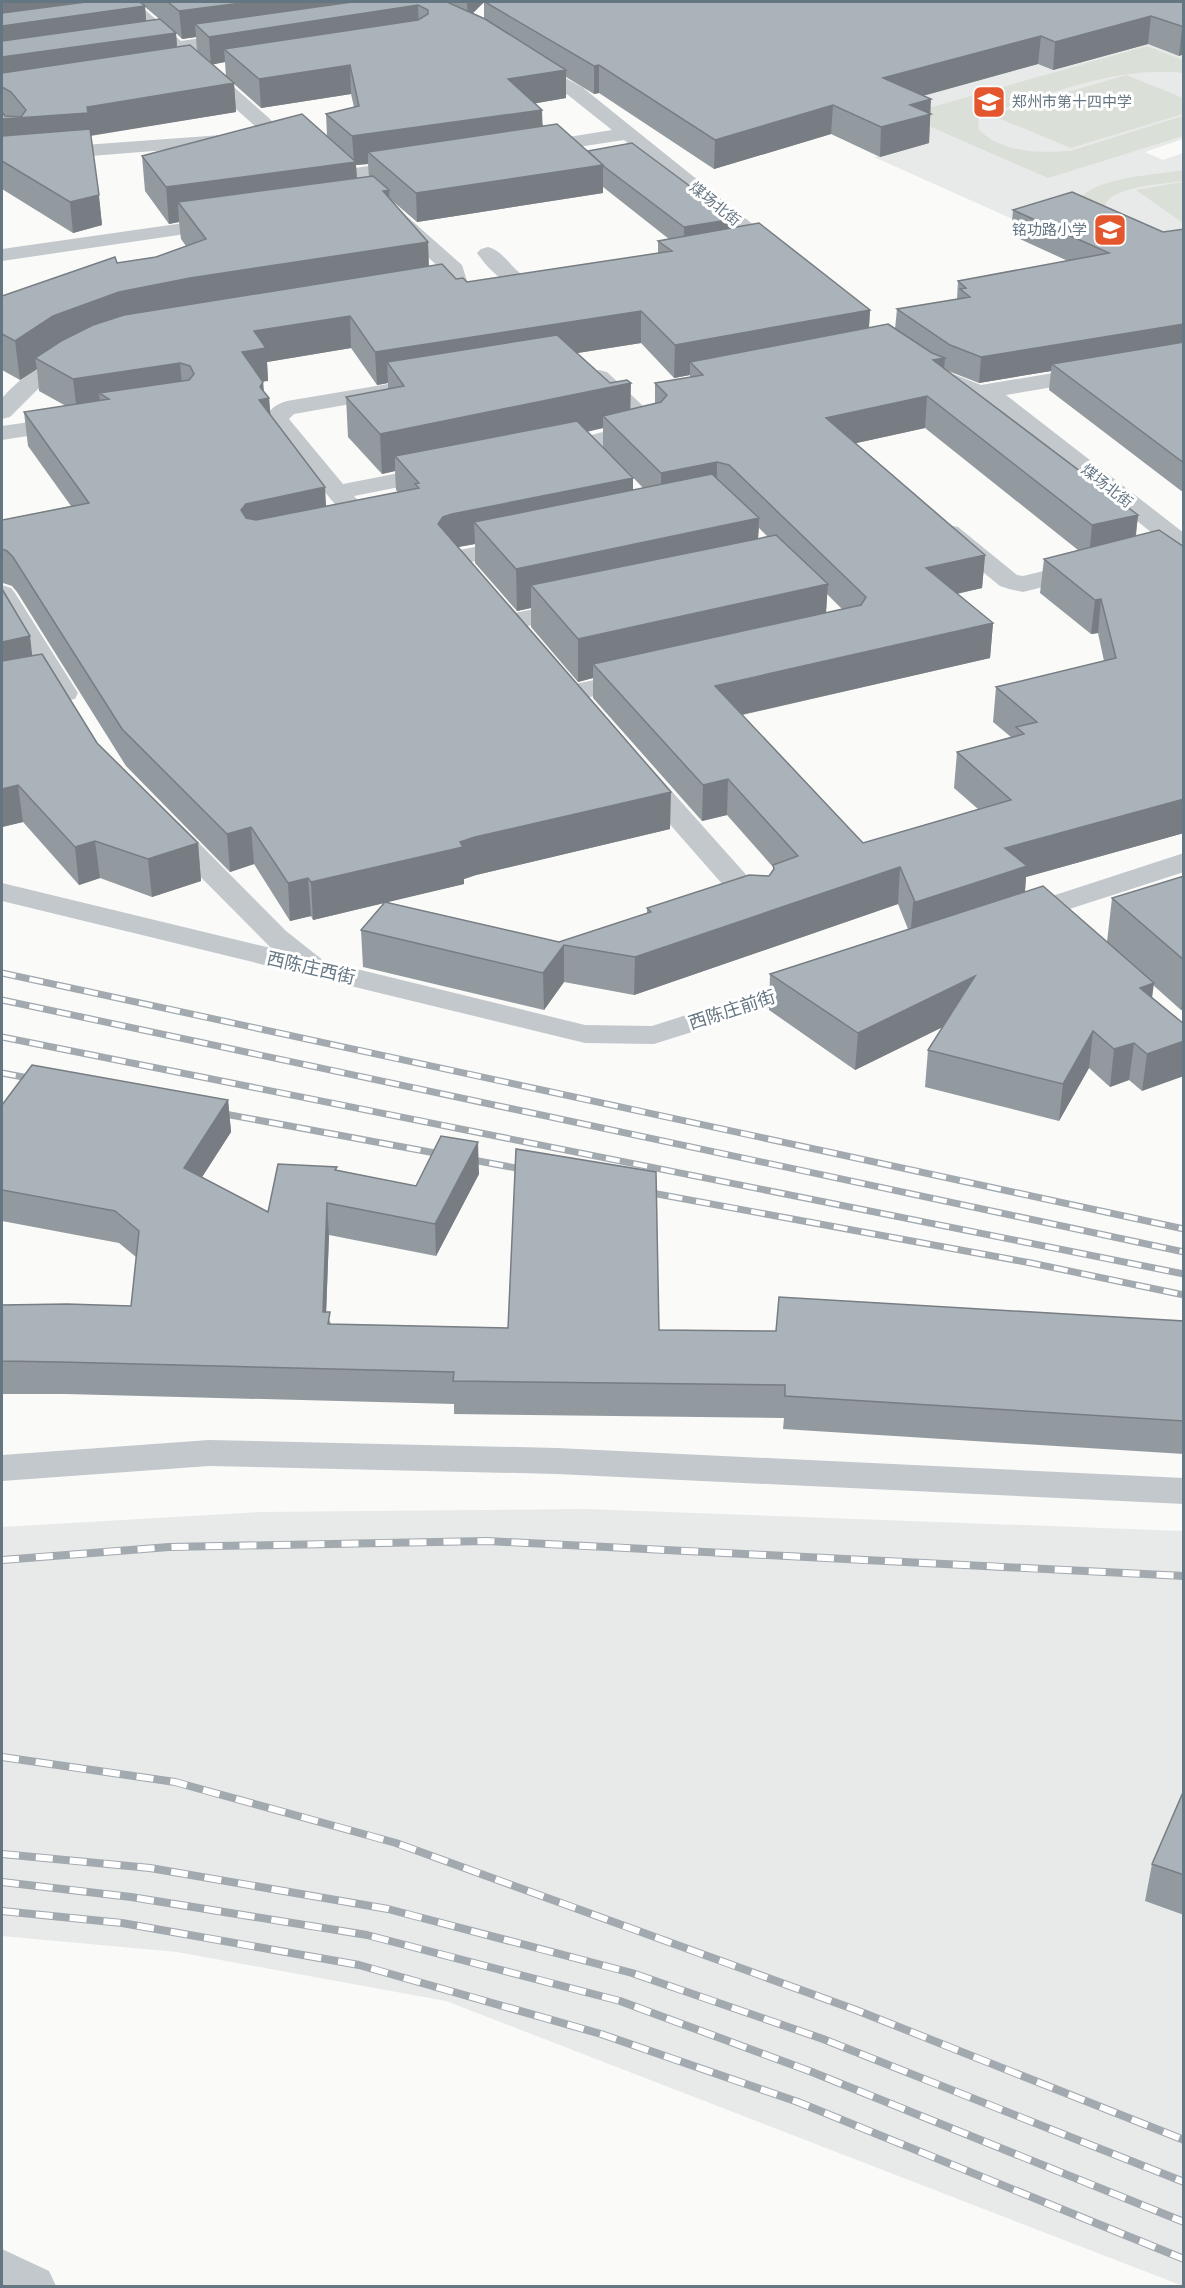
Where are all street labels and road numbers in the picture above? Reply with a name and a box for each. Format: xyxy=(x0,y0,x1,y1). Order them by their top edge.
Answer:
street label: 煤场北街 xyxy=(687,178,744,229)
street label: 煤场北街 xyxy=(1078,460,1136,511)
street label: 西陈庄西街 xyxy=(265,947,357,988)
street label: 西陈庄前街 xyxy=(686,986,778,1033)

